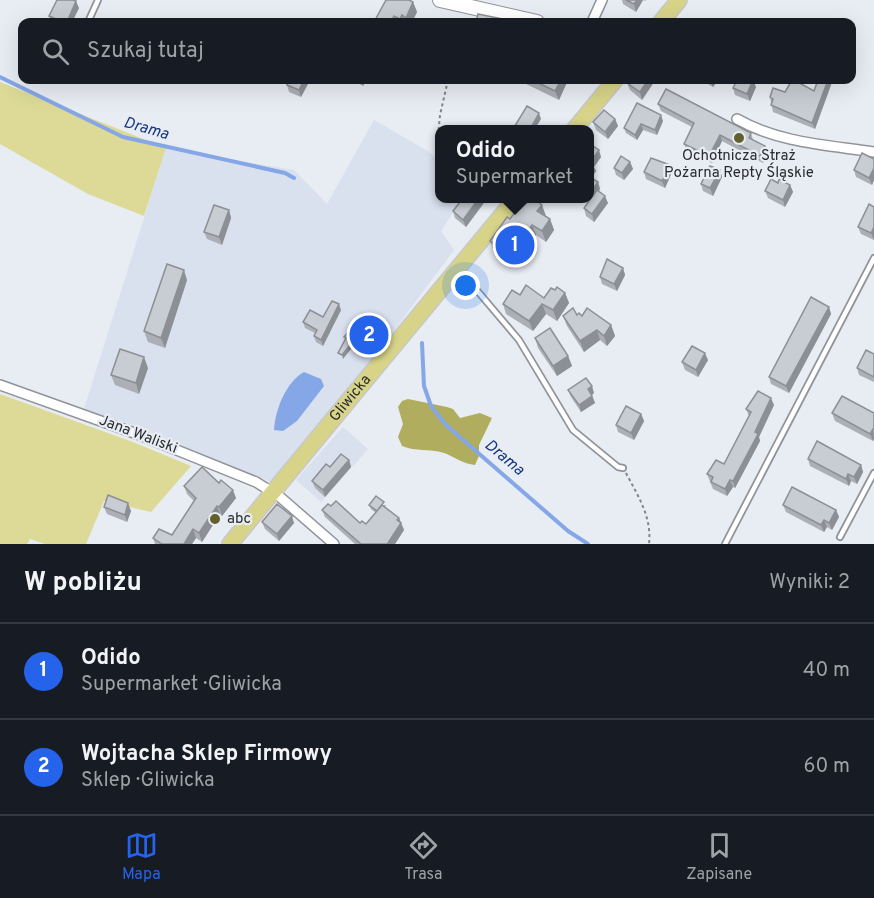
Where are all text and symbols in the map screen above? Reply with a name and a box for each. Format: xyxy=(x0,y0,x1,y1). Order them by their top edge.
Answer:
search box xyxy=(18,18,856,84)
icon: search xyxy=(39,35,72,68)
text: Szukaj tutaj xyxy=(87,38,204,65)
water label: Drama xyxy=(121,113,172,145)
popup xyxy=(435,125,594,203)
marker: Ochotnicza Straż Pożarna Repty Śląskie xyxy=(732,131,746,145)
text: Odido xyxy=(456,138,516,165)
place label: Ochotnicza Straż Pożarna Repty Śląskie xyxy=(664,147,814,183)
text: Supermarket xyxy=(456,165,573,191)
pin: 1 xyxy=(496,222,534,268)
your location xyxy=(451,271,480,300)
pin: 2 xyxy=(350,312,388,358)
street label: Gliwicka xyxy=(325,371,375,426)
street label: Jana Waliski xyxy=(96,411,180,459)
water label: Drama xyxy=(480,436,529,481)
place label: abc xyxy=(227,510,251,529)
marker: abc xyxy=(208,512,222,526)
text: W pobliżu xyxy=(24,567,142,600)
text: Wyniki: 2 xyxy=(769,570,850,596)
text: Odido xyxy=(81,645,141,672)
text: 1 xyxy=(40,658,48,684)
text: 40 m xyxy=(803,658,850,684)
text: Supermarket · Gliwicka xyxy=(81,672,282,698)
text: Wojtacha Sklep Firmowy xyxy=(81,741,332,768)
text: 2 xyxy=(37,754,50,780)
text: 60 m xyxy=(804,754,850,780)
text: Sklep · Gliwicka xyxy=(81,768,215,794)
tab: Mapa xyxy=(122,829,161,885)
tab: Trasa xyxy=(404,829,442,885)
tab: Zapisane xyxy=(686,829,752,885)

